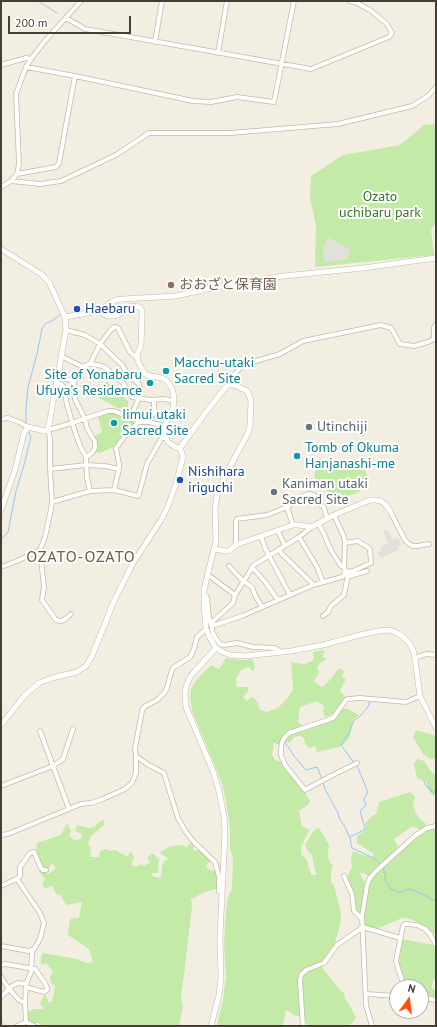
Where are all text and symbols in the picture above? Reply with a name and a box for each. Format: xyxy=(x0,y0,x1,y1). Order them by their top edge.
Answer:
scale bar xyxy=(10,8,133,34)
text: 200 m xyxy=(15,15,48,30)
park label: Ozato uchibaru park xyxy=(339,189,421,222)
place label: おおざと保育園 xyxy=(179,277,277,293)
marker: おおざと保育園 xyxy=(166,280,176,290)
place label: Haebaru xyxy=(85,301,135,317)
marker: Haebaru xyxy=(72,304,82,314)
place label: Macchu-utaki Sacred Site xyxy=(174,355,254,388)
marker: Macchu-utaki Sacred Site xyxy=(161,366,171,376)
place label: Site of Yonabaru Ufuya's Residence xyxy=(36,367,142,400)
marker: Site of Yonabaru Ufuya's Residence xyxy=(145,378,155,388)
place label: Iimui utaki Sacred Site xyxy=(122,407,189,440)
marker: Iimui utaki Sacred Site xyxy=(109,418,119,428)
place label: Utinchiji xyxy=(317,419,367,435)
marker: Utinchiji xyxy=(304,422,314,432)
place label: Tomb of Okuma Hanjanashi-me xyxy=(305,440,399,472)
marker: Tomb of Okuma Hanjanashi-me xyxy=(292,451,302,461)
place label: Nishihara iriguchi xyxy=(188,464,245,496)
marker: Nishihara iriguchi xyxy=(175,475,185,485)
place label: Kaniman utaki Sacred Site xyxy=(282,476,368,508)
marker: Kaniman utaki Sacred Site xyxy=(269,487,279,497)
district label: OZATO-OZATO xyxy=(26,547,136,567)
north arrow xyxy=(389,979,429,1019)
text: N xyxy=(407,981,417,996)

